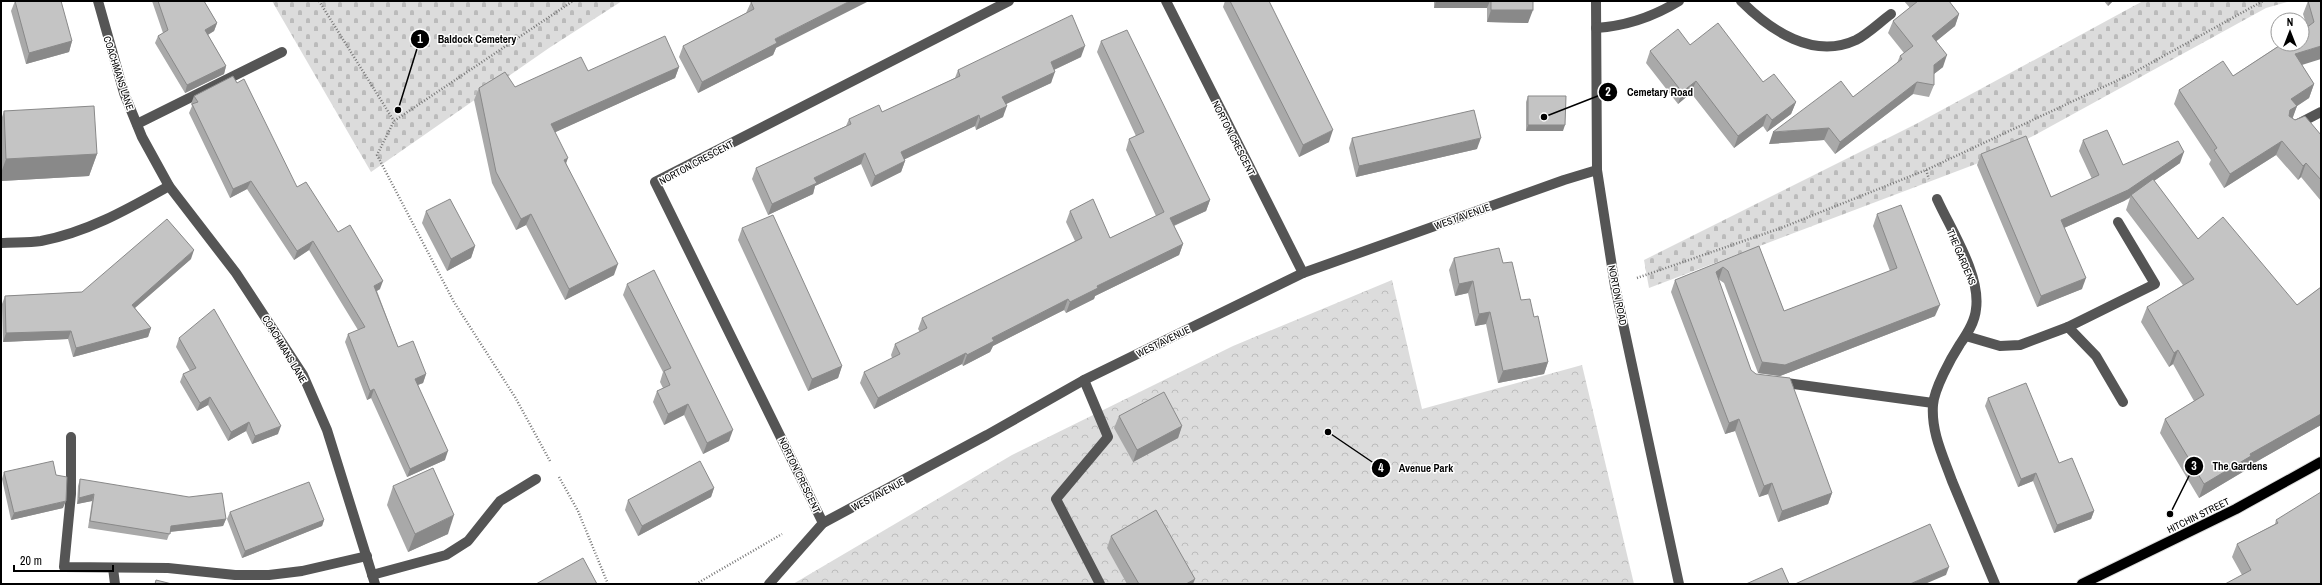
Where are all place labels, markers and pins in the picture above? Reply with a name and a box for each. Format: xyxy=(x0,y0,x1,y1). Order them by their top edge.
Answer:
callout: Baldock Cemetery xyxy=(410,28,524,51)
callout: Cemetary Road xyxy=(1598,81,1701,104)
callout: The Gardens xyxy=(2184,454,2275,477)
callout: Avenue Park xyxy=(1371,457,1462,480)

